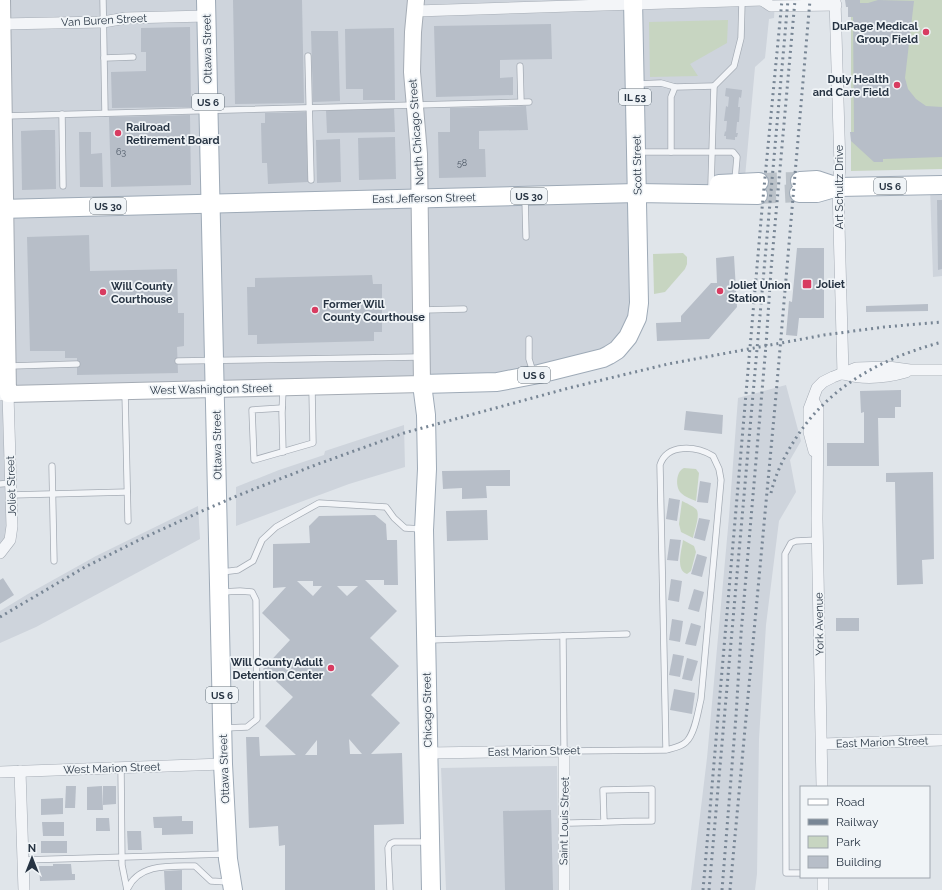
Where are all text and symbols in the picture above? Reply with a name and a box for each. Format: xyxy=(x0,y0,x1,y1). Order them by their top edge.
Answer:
street label: Van Buren Street xyxy=(61,12,148,29)
street label: Ottawa Street xyxy=(200,14,215,84)
place label: DuPage Medical Group Field xyxy=(832,20,918,46)
marker: DuPage Medical Group Field xyxy=(921,27,931,37)
place label: Duly Health and Care Field xyxy=(813,73,889,99)
street label: North Chicago Street xyxy=(406,78,427,186)
marker: Duly Health and Care Field xyxy=(892,80,902,90)
road number: IL 53 xyxy=(619,89,651,105)
road number: US 6 xyxy=(192,94,224,110)
place label: Railroad Retirement Board xyxy=(126,121,220,147)
marker: Railroad Retirement Board xyxy=(113,128,123,138)
street label: Scott Street xyxy=(630,135,645,195)
street label: Art Schultz Drive xyxy=(833,144,846,229)
house number: 63 xyxy=(116,147,126,157)
house number: 58 xyxy=(457,158,467,168)
road number: US 6 xyxy=(874,178,906,194)
road number: US 30 xyxy=(511,188,547,204)
street label: East Jefferson Street xyxy=(372,191,476,206)
road number: US 30 xyxy=(90,198,126,214)
marker: Joliet xyxy=(801,278,813,290)
place label: Joliet xyxy=(816,278,846,291)
place label: Joliet Union Station xyxy=(728,279,791,305)
place label: Will County Courthouse xyxy=(111,280,173,306)
marker: Joliet Union Station xyxy=(715,286,725,296)
marker: Will County Courthouse xyxy=(98,287,108,297)
place label: Former Will County Courthouse xyxy=(323,298,425,324)
marker: Former Will County Courthouse xyxy=(310,305,320,315)
road number: US 6 xyxy=(518,367,550,383)
street label: West Washington Street xyxy=(150,382,273,397)
street label: Ottawa Street xyxy=(210,410,225,480)
street label: Joliet Street xyxy=(4,455,19,516)
street label: York Avenue xyxy=(812,592,827,656)
place label: Will County Adult Detention Center xyxy=(231,656,324,682)
marker: Will County Adult Detention Center xyxy=(326,663,336,673)
street label: Chicago Street xyxy=(420,672,435,748)
road number: US 6 xyxy=(206,687,238,703)
street label: Ottawa Street xyxy=(217,734,232,804)
street label: East Marion Street xyxy=(836,734,929,751)
street label: East Marion Street xyxy=(488,744,581,759)
street label: West Marion Street xyxy=(63,760,161,777)
street label: Saint Louis Street xyxy=(557,776,572,865)
legend xyxy=(800,786,930,878)
text: Road xyxy=(836,795,865,809)
text: Railway xyxy=(836,815,879,829)
text: Park xyxy=(836,835,861,849)
north arrow xyxy=(12,838,52,878)
text: N xyxy=(28,842,36,855)
text: Building xyxy=(836,855,882,869)

